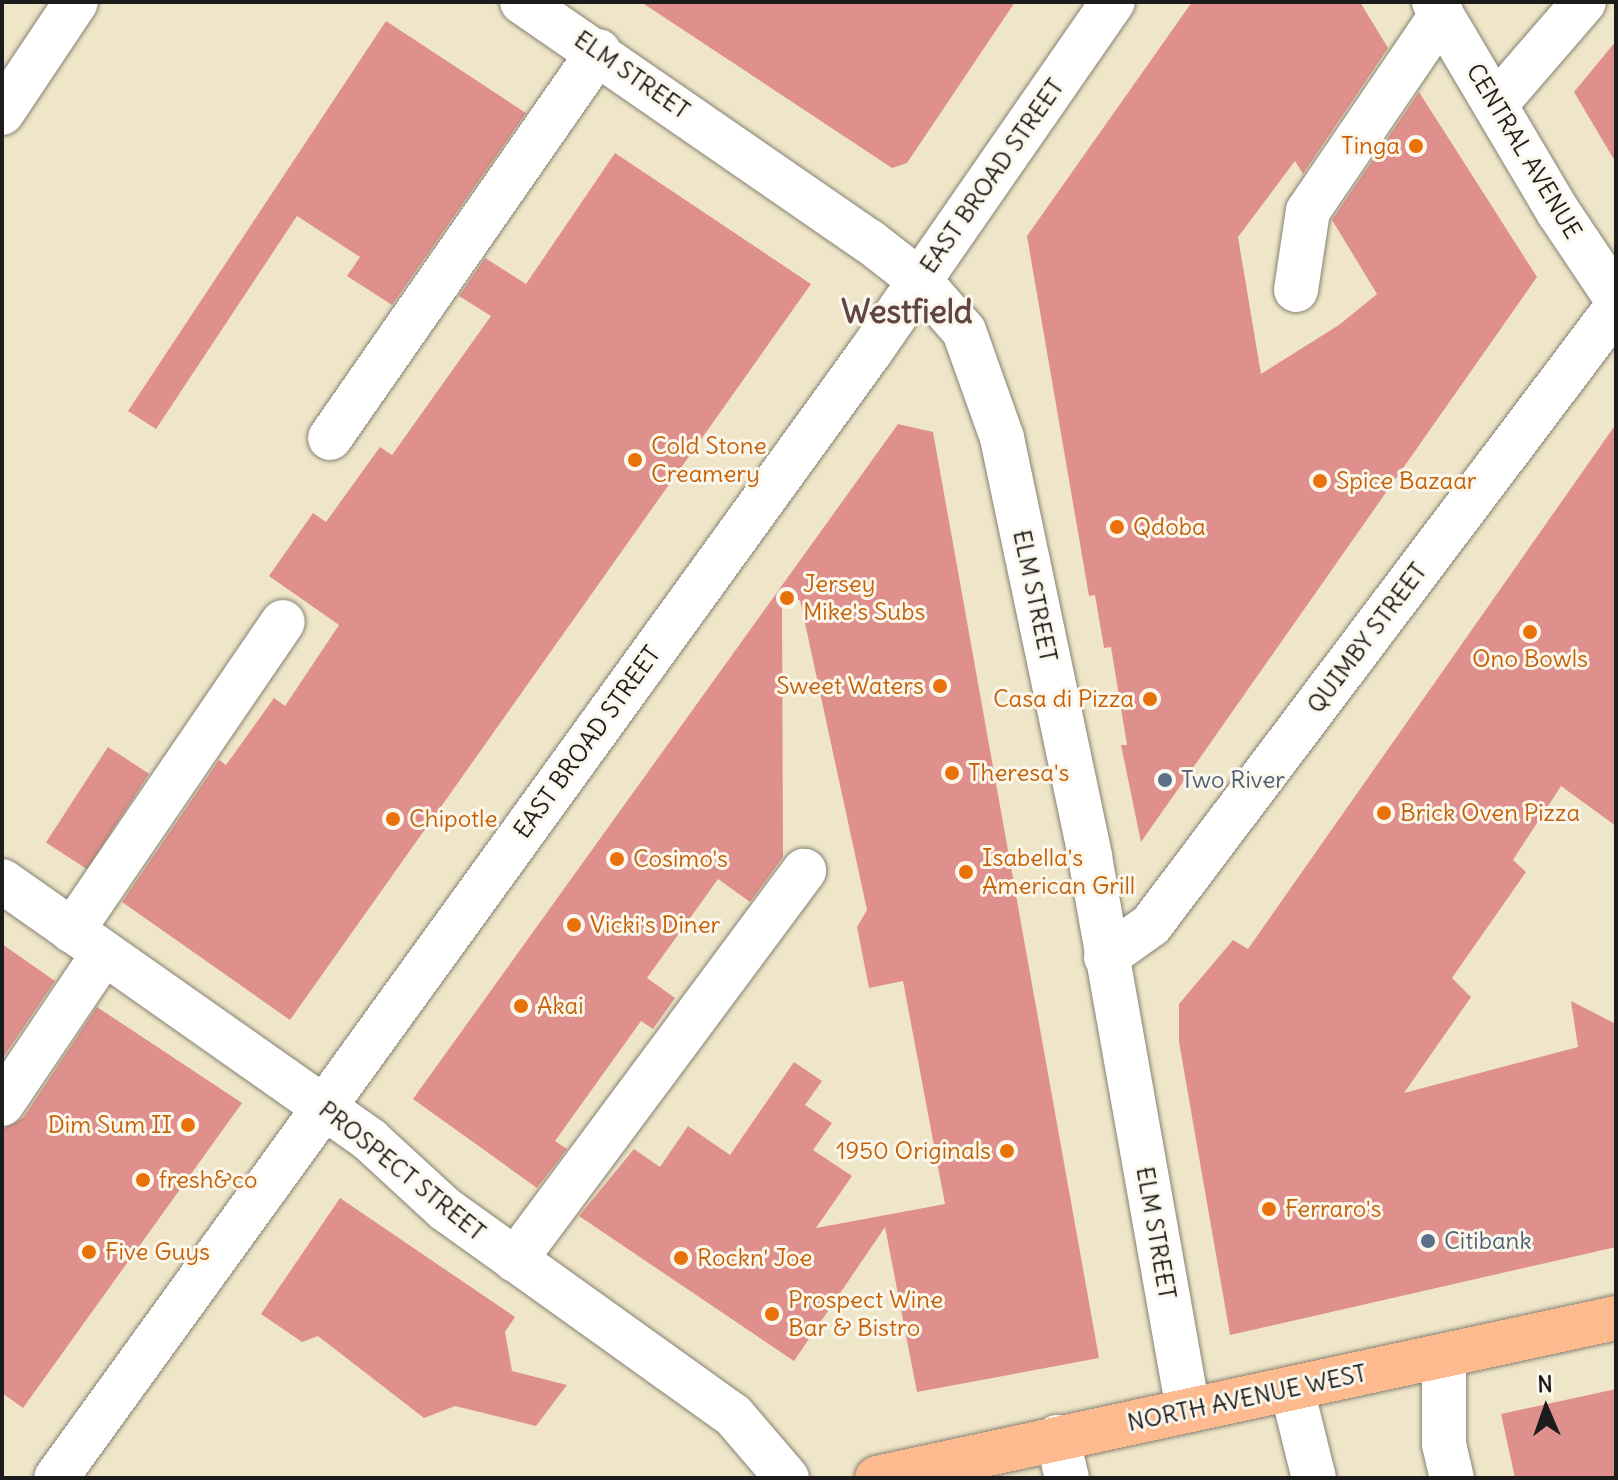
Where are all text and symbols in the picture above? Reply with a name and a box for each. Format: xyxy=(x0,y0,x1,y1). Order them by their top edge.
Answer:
street label: ELM STREET xyxy=(569,25,695,125)
street label: CENTRAL AVENUE xyxy=(1460,58,1588,244)
street label: EAST BROAD STREET xyxy=(914,73,1070,279)
place label: Tinga xyxy=(1341,132,1400,160)
marker: Tinga xyxy=(1407,137,1425,155)
district label: Westfield xyxy=(841,293,973,331)
place label: Cold Stone Creamery xyxy=(651,432,767,488)
marker: Cold Stone Creamery xyxy=(626,451,644,469)
place label: Spice Bazaar xyxy=(1336,467,1477,495)
marker: Spice Bazaar xyxy=(1311,472,1329,490)
place label: Qdoba xyxy=(1133,513,1206,541)
marker: Qdoba xyxy=(1108,518,1126,536)
street label: ELM STREET xyxy=(1007,527,1063,665)
street label: QUIMBY STREET xyxy=(1301,557,1433,719)
place label: Jersey Mike's Subs xyxy=(803,570,925,626)
marker: Jersey Mike's Subs xyxy=(778,589,796,607)
marker: Ono Bowls xyxy=(1521,623,1539,641)
street label: EAST BROAD STREET xyxy=(508,640,666,844)
place label: Ono Bowls xyxy=(1472,645,1588,673)
place label: Sweet Waters xyxy=(776,672,924,700)
marker: Sweet Waters xyxy=(931,677,949,695)
place label: Casa di Pizza xyxy=(993,685,1134,713)
marker: Casa di Pizza xyxy=(1141,690,1159,708)
place label: Theresa's xyxy=(968,759,1069,787)
marker: Theresa's xyxy=(943,764,961,782)
place label: Two River xyxy=(1181,766,1285,794)
marker: Two River xyxy=(1156,771,1174,789)
place label: Brick Oven Pizza xyxy=(1400,799,1580,827)
marker: Brick Oven Pizza xyxy=(1375,804,1393,822)
place label: Chipotle xyxy=(409,805,497,833)
marker: Chipotle xyxy=(384,810,402,828)
place label: Isabella's American Grill xyxy=(982,844,1135,900)
place label: Cosimo's xyxy=(633,845,728,873)
marker: Cosimo's xyxy=(608,850,626,868)
marker: Isabella's American Grill xyxy=(957,863,975,881)
place label: Vicki's Diner xyxy=(590,911,720,939)
marker: Vicki's Diner xyxy=(565,916,583,934)
place label: Akai xyxy=(537,992,584,1020)
marker: Akai xyxy=(512,997,530,1015)
street label: PROSPECT STREET xyxy=(313,1095,491,1247)
place label: Dim Sum II xyxy=(48,1111,172,1139)
marker: Dim Sum II xyxy=(179,1116,197,1134)
place label: 1950 Originals xyxy=(836,1137,991,1165)
marker: 1950 Originals xyxy=(998,1142,1016,1160)
street label: ELM STREET xyxy=(1130,1164,1182,1302)
place label: fresh&co xyxy=(159,1166,257,1194)
marker: fresh&co xyxy=(134,1171,152,1189)
place label: Ferraro's xyxy=(1285,1195,1381,1223)
marker: Ferraro's xyxy=(1260,1200,1278,1218)
place label: Citibank xyxy=(1444,1227,1532,1255)
marker: Citibank xyxy=(1419,1232,1437,1250)
place label: Five Guys xyxy=(105,1238,210,1266)
marker: Five Guys xyxy=(80,1243,98,1261)
place label: Rockn' Joe xyxy=(697,1244,812,1272)
marker: Rockn' Joe xyxy=(672,1249,690,1267)
place label: Prospect Wine Bar & Bistro xyxy=(788,1286,943,1342)
marker: Prospect Wine Bar & Bistro xyxy=(763,1305,781,1323)
street label: NORTH AVENUE WEST xyxy=(1125,1359,1369,1437)
north arrow xyxy=(1506,1368,1586,1448)
text: N xyxy=(1537,1370,1553,1398)

